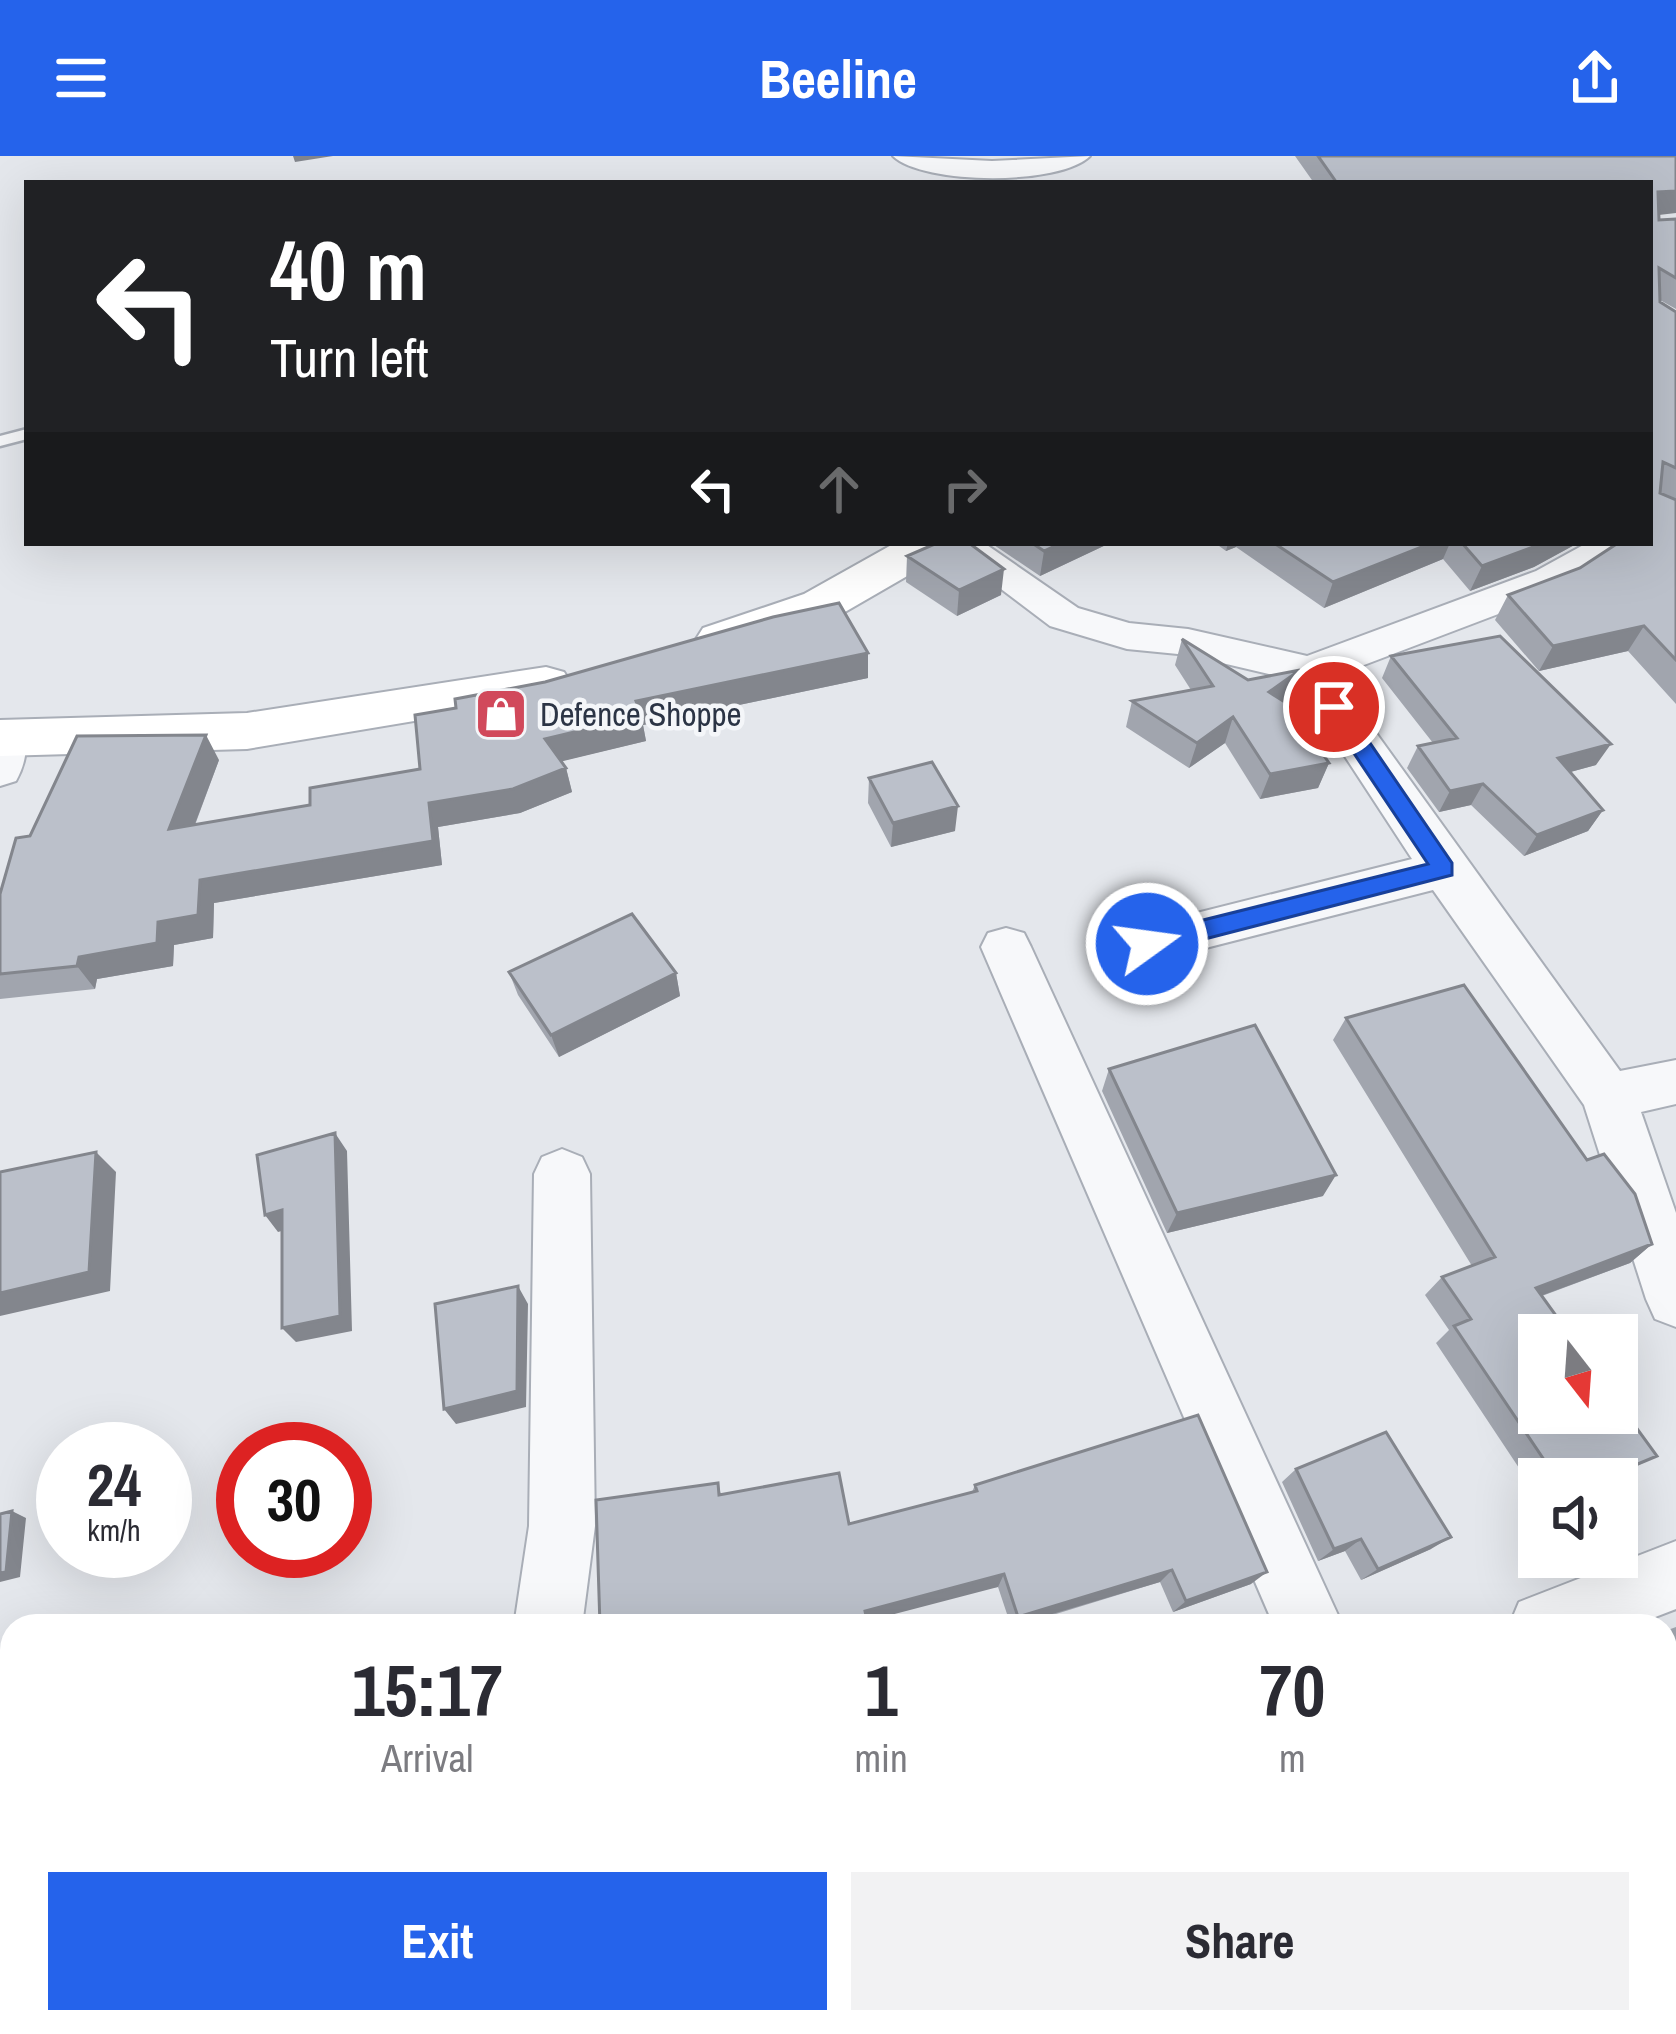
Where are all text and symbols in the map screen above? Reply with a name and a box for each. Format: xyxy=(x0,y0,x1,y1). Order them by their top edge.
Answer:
text: Beeline xyxy=(759,42,917,115)
icon: menu xyxy=(48,45,114,111)
icon: share xyxy=(1562,45,1628,111)
text: 40 m xyxy=(270,213,427,326)
icon: left xyxy=(72,228,228,384)
text: Turn left xyxy=(270,321,429,394)
icon: left xyxy=(680,456,746,522)
icon: ahead xyxy=(806,456,872,522)
icon: right xyxy=(932,456,998,522)
pin xyxy=(1283,656,1385,758)
icon: arrive xyxy=(1301,674,1367,740)
shop icon: Defence Shoppe xyxy=(473,686,529,742)
place label: Defence Shoppe xyxy=(540,692,742,736)
position arrow xyxy=(1084,881,1210,1007)
north arrow xyxy=(1518,1314,1638,1434)
map controls xyxy=(1518,1314,1638,1578)
speed limit sign: 30 xyxy=(216,1422,372,1578)
text: 24 xyxy=(87,1444,141,1525)
button: sound xyxy=(1518,1458,1638,1578)
text: km/h xyxy=(87,1510,141,1550)
text: 15:17 xyxy=(352,1641,503,1738)
text: 1 xyxy=(865,1641,898,1738)
text: 70 xyxy=(1260,1641,1325,1738)
text: Arrival xyxy=(381,1732,473,1784)
text: min xyxy=(854,1732,908,1784)
text: m xyxy=(1279,1732,1306,1784)
button: Exit xyxy=(48,1872,827,2010)
button: Share xyxy=(851,1872,1629,2010)

